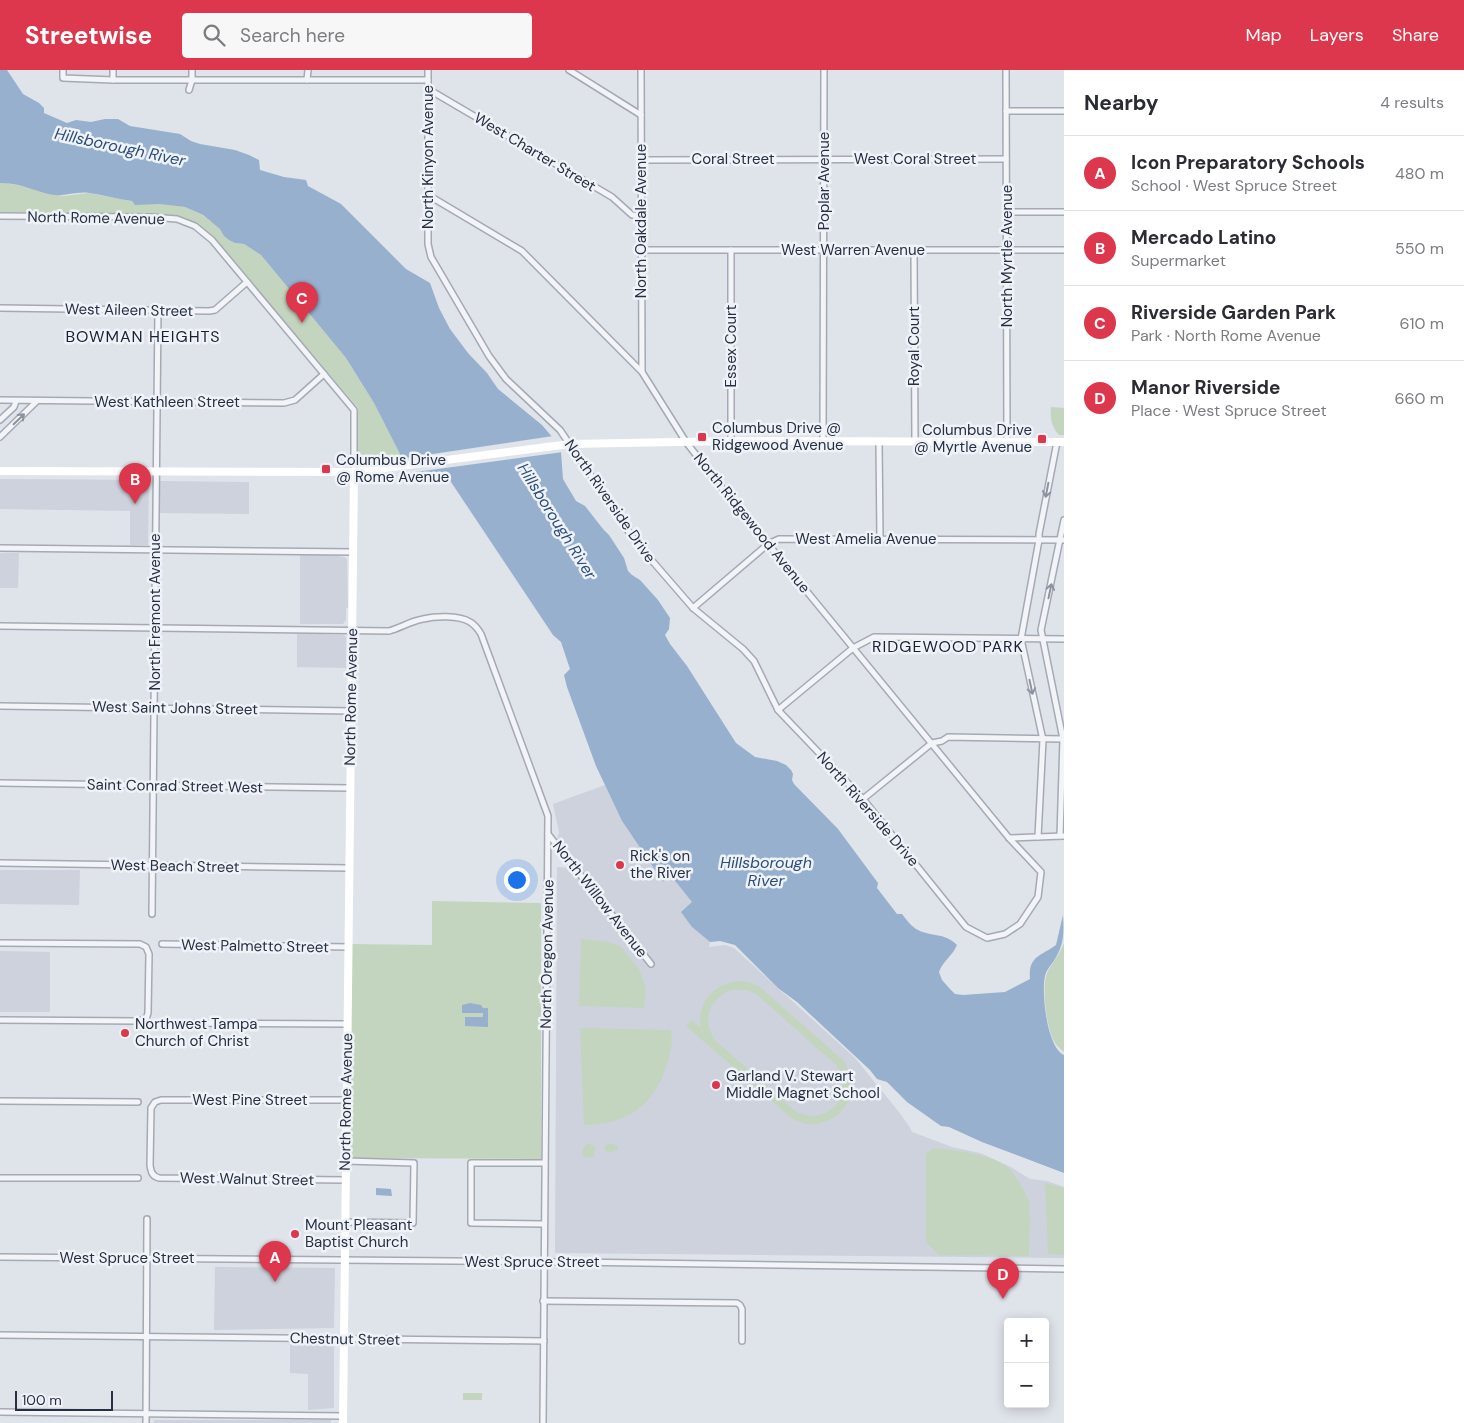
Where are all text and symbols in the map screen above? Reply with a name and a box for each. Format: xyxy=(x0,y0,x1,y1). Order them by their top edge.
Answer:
search box xyxy=(182,13,532,58)
text: Streetwise xyxy=(25,20,152,51)
icon: search xyxy=(200,21,228,49)
text: Search here xyxy=(240,23,345,48)
text: Map xyxy=(1246,23,1282,47)
text: Layers xyxy=(1310,23,1364,47)
text: Share xyxy=(1392,23,1439,47)
street label: North Kinyon Avenue xyxy=(418,85,438,229)
text: Nearby xyxy=(1084,89,1158,117)
text: 4 results xyxy=(1380,92,1444,113)
street label: West Charter Street xyxy=(470,108,600,196)
water label: Hillsborough River xyxy=(53,123,188,171)
street label: Poplar Avenue xyxy=(814,132,834,230)
street label: North Oakdale Avenue xyxy=(631,144,651,298)
street label: Coral Street xyxy=(691,149,775,169)
street label: West Coral Street xyxy=(854,149,976,169)
text: Icon Preparatory Schools xyxy=(1131,150,1365,175)
text: A xyxy=(1094,163,1106,184)
text: 480 m xyxy=(1395,163,1444,184)
text: School · West Spruce Street xyxy=(1131,175,1337,196)
street label: North Myrtle Avenue xyxy=(997,185,1017,327)
street label: North Rome Avenue xyxy=(27,207,165,229)
text: Mercado Latino xyxy=(1131,225,1276,250)
text: B xyxy=(1095,238,1105,259)
text: 550 m xyxy=(1395,238,1444,259)
street label: West Warren Avenue xyxy=(781,240,925,260)
text: Supermarket xyxy=(1131,250,1226,271)
pin: C xyxy=(286,282,318,323)
street label: West Aileen Street xyxy=(65,299,193,321)
text: Riverside Garden Park xyxy=(1131,300,1336,325)
street label: Essex Court xyxy=(721,304,741,387)
street label: Royal Court xyxy=(904,306,924,386)
text: C xyxy=(1094,313,1106,334)
text: 610 m xyxy=(1400,313,1444,334)
text: Park · North Rome Avenue xyxy=(1131,325,1321,346)
district label: BOWMAN HEIGHTS xyxy=(65,326,221,347)
text: Manor Riverside xyxy=(1131,375,1280,400)
text: D xyxy=(1094,388,1106,409)
text: 660 m xyxy=(1394,388,1444,409)
street label: West Kathleen Street xyxy=(94,392,240,412)
text: Place · West Spruce Street xyxy=(1131,400,1327,421)
one-way arrow xyxy=(12,413,25,425)
place label: Columbus Drive @ Ridgewood Avenue xyxy=(712,418,844,455)
place label: Columbus Drive @ Myrtle Avenue xyxy=(914,420,1032,457)
marker: Columbus Drive @ Ridgewood Avenue xyxy=(696,431,708,443)
marker: Columbus Drive @ Myrtle Avenue xyxy=(1036,433,1048,445)
street label: North Riverside Drive xyxy=(560,435,660,567)
street label: North Ridgewood Avenue xyxy=(689,449,815,597)
place label: Columbus Drive @ Rome Avenue xyxy=(336,450,449,487)
water label: Hillsborough River xyxy=(513,459,602,584)
pin: B xyxy=(119,463,151,504)
marker: Columbus Drive @ Rome Avenue xyxy=(320,463,332,475)
one-way arrow xyxy=(1042,482,1052,498)
street label: West Amelia Avenue xyxy=(795,529,937,549)
street label: North Fremont Avenue xyxy=(145,534,165,690)
one-way arrow xyxy=(1046,584,1055,600)
street label: North Rome Avenue xyxy=(340,628,362,766)
district label: RIDGEWOOD PARK xyxy=(872,636,1024,657)
one-way arrow xyxy=(1027,678,1037,694)
street label: West Saint Johns Street xyxy=(92,697,258,719)
street label: North Riverside Drive xyxy=(813,747,923,871)
street label: Saint Conrad Street West xyxy=(87,774,263,798)
street label: North Willow Avenue xyxy=(548,836,652,962)
place label: Rick's on the River xyxy=(630,846,692,883)
water label: Hillsborough River xyxy=(720,852,812,891)
street label: West Beach Street xyxy=(110,855,240,877)
marker: Rick's on the River xyxy=(614,859,626,871)
your location xyxy=(504,867,530,893)
street label: North Oregon Avenue xyxy=(536,879,558,1029)
street label: West Palmetto Street xyxy=(181,935,329,957)
place label: Northwest Tampa Church of Christ xyxy=(135,1014,257,1051)
marker: Northwest Tampa Church of Christ xyxy=(119,1027,131,1039)
street label: North Rome Avenue xyxy=(335,1033,357,1171)
place label: Garland V. Stewart Middle Magnet School xyxy=(726,1066,880,1103)
marker: Garland V. Stewart Middle Magnet School xyxy=(710,1079,722,1091)
street label: West Pine Street xyxy=(192,1090,308,1110)
street label: West Walnut Street xyxy=(180,1168,314,1190)
place label: Mount Pleasant Baptist Church xyxy=(305,1215,413,1252)
marker: Mount Pleasant Baptist Church xyxy=(289,1228,301,1240)
pin: A xyxy=(259,1241,291,1282)
street label: West Spruce Street xyxy=(59,1248,195,1268)
street label: West Spruce Street xyxy=(464,1252,600,1272)
pin: D xyxy=(987,1258,1019,1299)
map controls xyxy=(1004,1318,1049,1408)
button: + xyxy=(1004,1318,1049,1363)
street label: Chestnut Street xyxy=(290,1328,401,1350)
button: − xyxy=(1004,1363,1049,1408)
scale bar xyxy=(15,1388,112,1411)
text: 100 m xyxy=(22,1391,62,1409)

